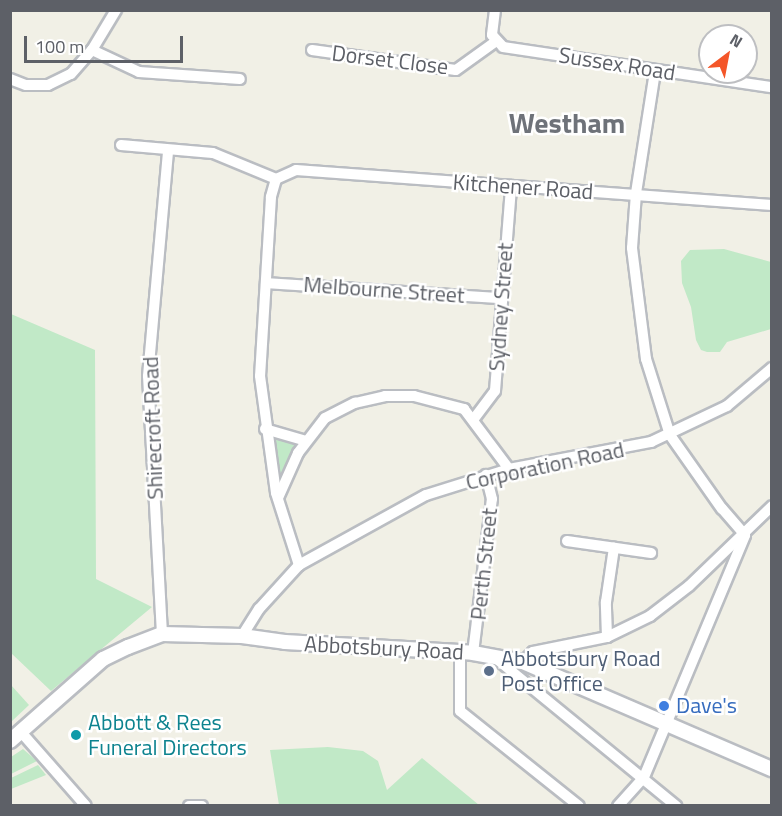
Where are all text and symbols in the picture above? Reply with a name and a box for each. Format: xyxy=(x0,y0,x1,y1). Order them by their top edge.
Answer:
scale bar xyxy=(27,24,186,62)
north arrow xyxy=(698,24,758,84)
text: N xyxy=(725,27,748,54)
text: 100 m xyxy=(35,33,84,60)
street label: Dorset Close xyxy=(330,40,450,80)
street label: Sussex Road xyxy=(557,42,677,86)
district label: Westham xyxy=(509,106,625,140)
street label: Kitchener Road xyxy=(452,169,594,205)
street label: Sydney Street xyxy=(483,242,519,372)
street label: Melbourne Street xyxy=(303,271,465,309)
street label: Shirecroft Road xyxy=(137,356,169,500)
street label: Corporation Road xyxy=(463,436,627,496)
street label: Perth Street xyxy=(465,507,503,621)
street label: Abbotsbury Road xyxy=(304,631,464,665)
place label: Abbotsbury Road Post Office xyxy=(501,645,661,696)
marker: Abbotsbury Road Post Office xyxy=(482,664,496,678)
place label: Dave's xyxy=(676,693,737,719)
marker: Dave's xyxy=(657,699,671,713)
place label: Abbott & Rees Funeral Directors xyxy=(88,709,247,760)
marker: Abbott & Rees Funeral Directors xyxy=(69,728,83,742)

